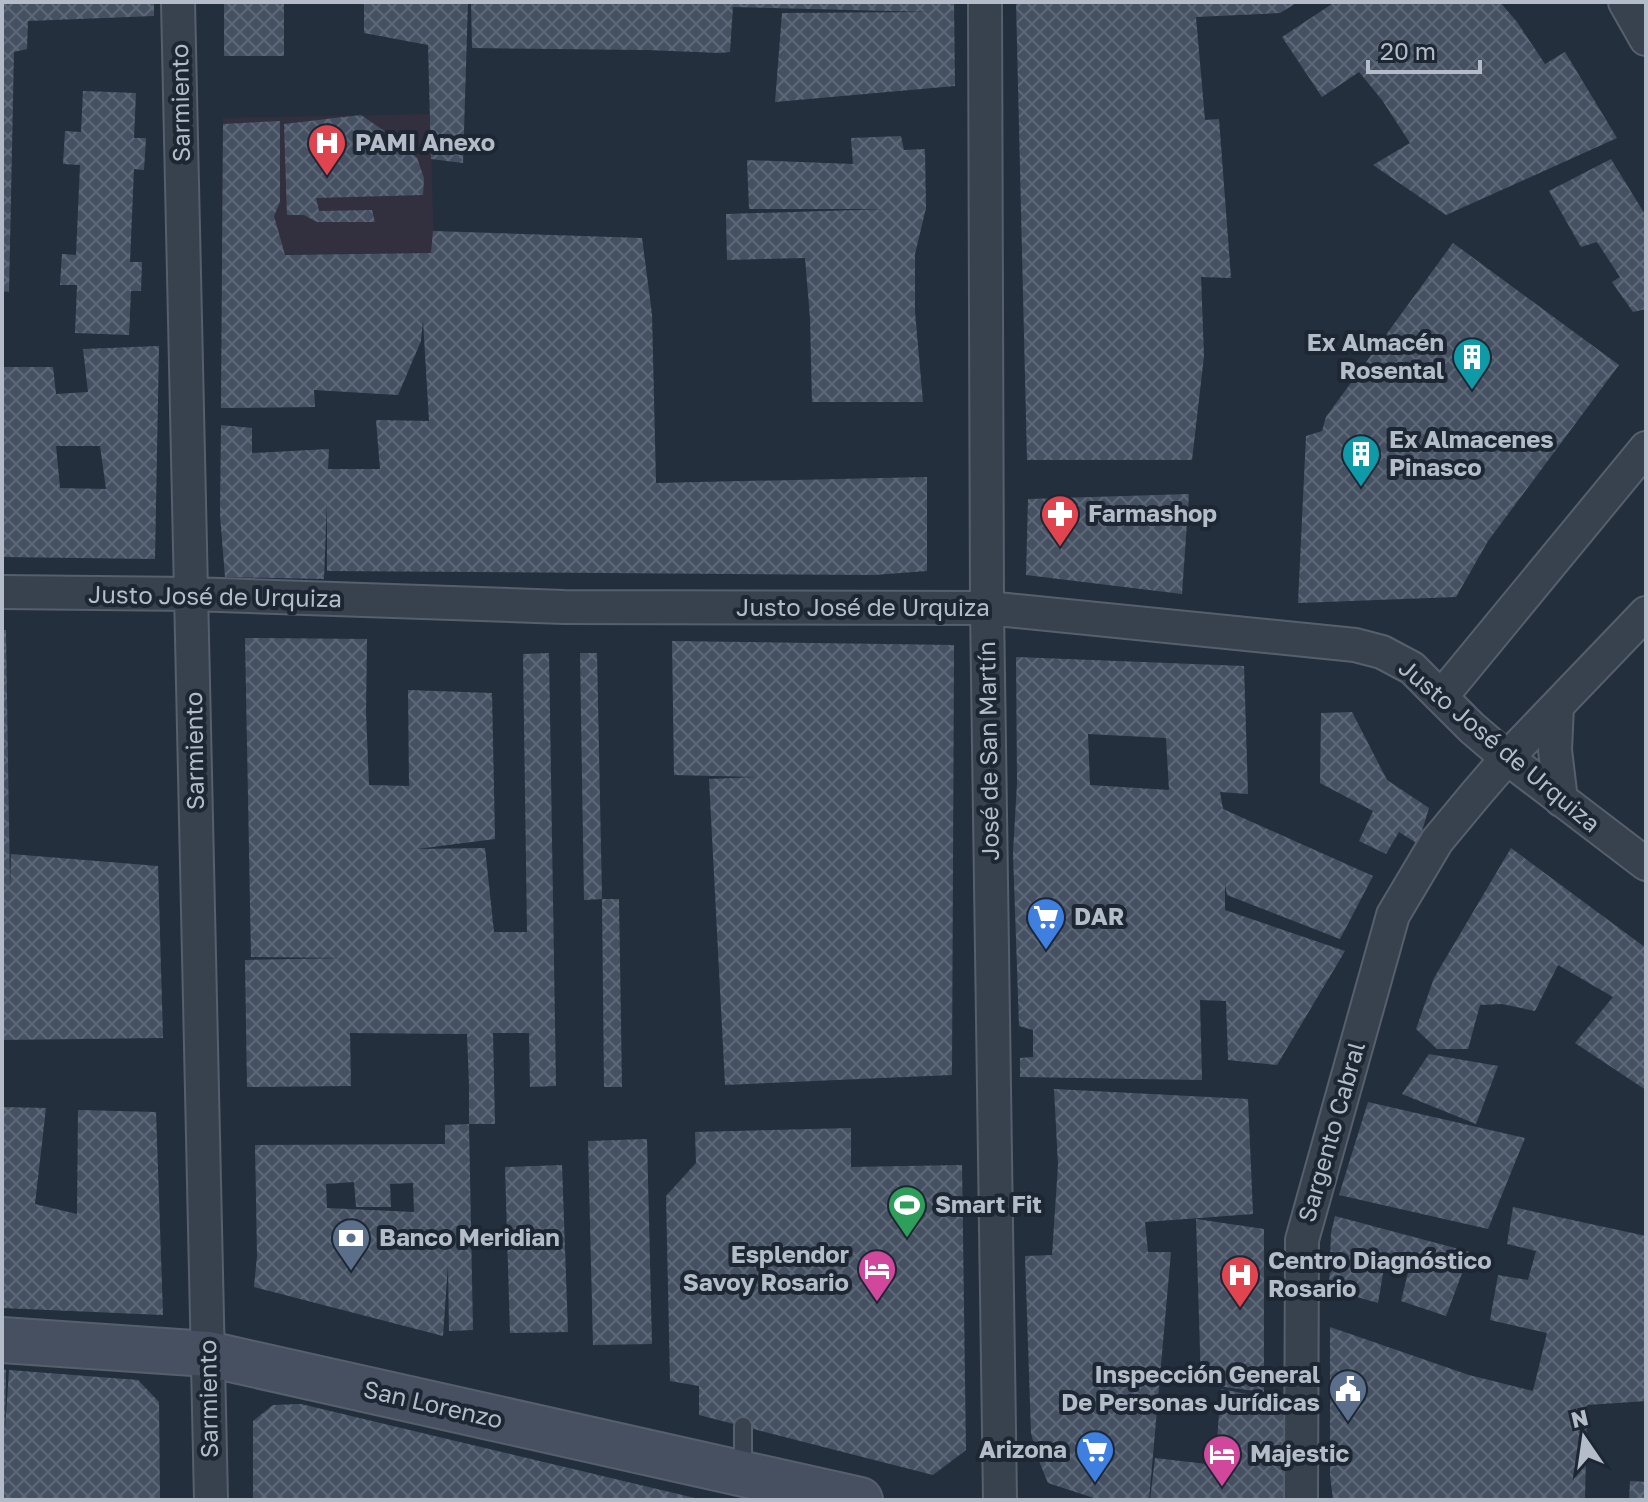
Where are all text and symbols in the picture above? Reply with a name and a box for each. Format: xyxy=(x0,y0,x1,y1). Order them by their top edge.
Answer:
scale bar xyxy=(1368,24,1480,74)
text: 20 m xyxy=(1380,36,1436,65)
street label: Sarmiento xyxy=(164,44,195,162)
hospital icon: PAMI Anexo xyxy=(306,122,348,177)
place label: PAMI Anexo xyxy=(355,127,495,156)
place label: Ex Almacén Rosental xyxy=(1307,327,1444,384)
building icon: Ex Almacén Rosental xyxy=(1451,336,1493,391)
place label: Ex Almacenes Pinasco xyxy=(1389,424,1554,481)
building icon: Ex Almacenes Pinasco xyxy=(1340,433,1382,488)
pharmacy icon: Farmashop xyxy=(1039,493,1081,548)
place label: Farmashop xyxy=(1088,498,1217,527)
street label: Justo José de Urquiza xyxy=(88,579,342,612)
street label: Justo José de Urquiza xyxy=(736,592,990,621)
street label: José de San Martín xyxy=(971,641,1004,861)
street label: Justo José de Urquiza xyxy=(1393,652,1606,838)
street label: Sarmiento xyxy=(178,692,209,810)
supermarket icon: DAR xyxy=(1025,896,1067,951)
place label: DAR xyxy=(1074,901,1124,930)
street label: Sargento Cabral xyxy=(1291,1038,1370,1225)
sports icon: Smart Fit xyxy=(886,1184,928,1239)
place label: Smart Fit xyxy=(935,1189,1042,1218)
bank icon: Banco Meridian xyxy=(330,1217,372,1272)
place label: Banco Meridian xyxy=(379,1222,560,1251)
place label: Esplendor Savoy Rosario xyxy=(683,1239,849,1296)
place label: Centro Diagnóstico Rosario xyxy=(1268,1245,1492,1302)
hotel icon: Esplendor Savoy Rosario xyxy=(856,1248,898,1303)
hospital icon: Centro Diagnóstico Rosario xyxy=(1219,1254,1261,1309)
street label: Sarmiento xyxy=(192,1340,223,1458)
place label: Inspección General De Personas Jurídicas xyxy=(1061,1359,1320,1416)
public building icon: Inspección General De Personas Jurídicas xyxy=(1327,1368,1369,1423)
street label: San Lorenzo xyxy=(361,1373,506,1434)
north arrow xyxy=(1544,1398,1624,1478)
text: N xyxy=(1568,1403,1591,1433)
supermarket icon: Arizona xyxy=(1074,1429,1116,1484)
hotel icon: Majestic xyxy=(1201,1433,1243,1488)
place label: Arizona xyxy=(979,1434,1067,1463)
place label: Majestic xyxy=(1250,1438,1350,1467)

